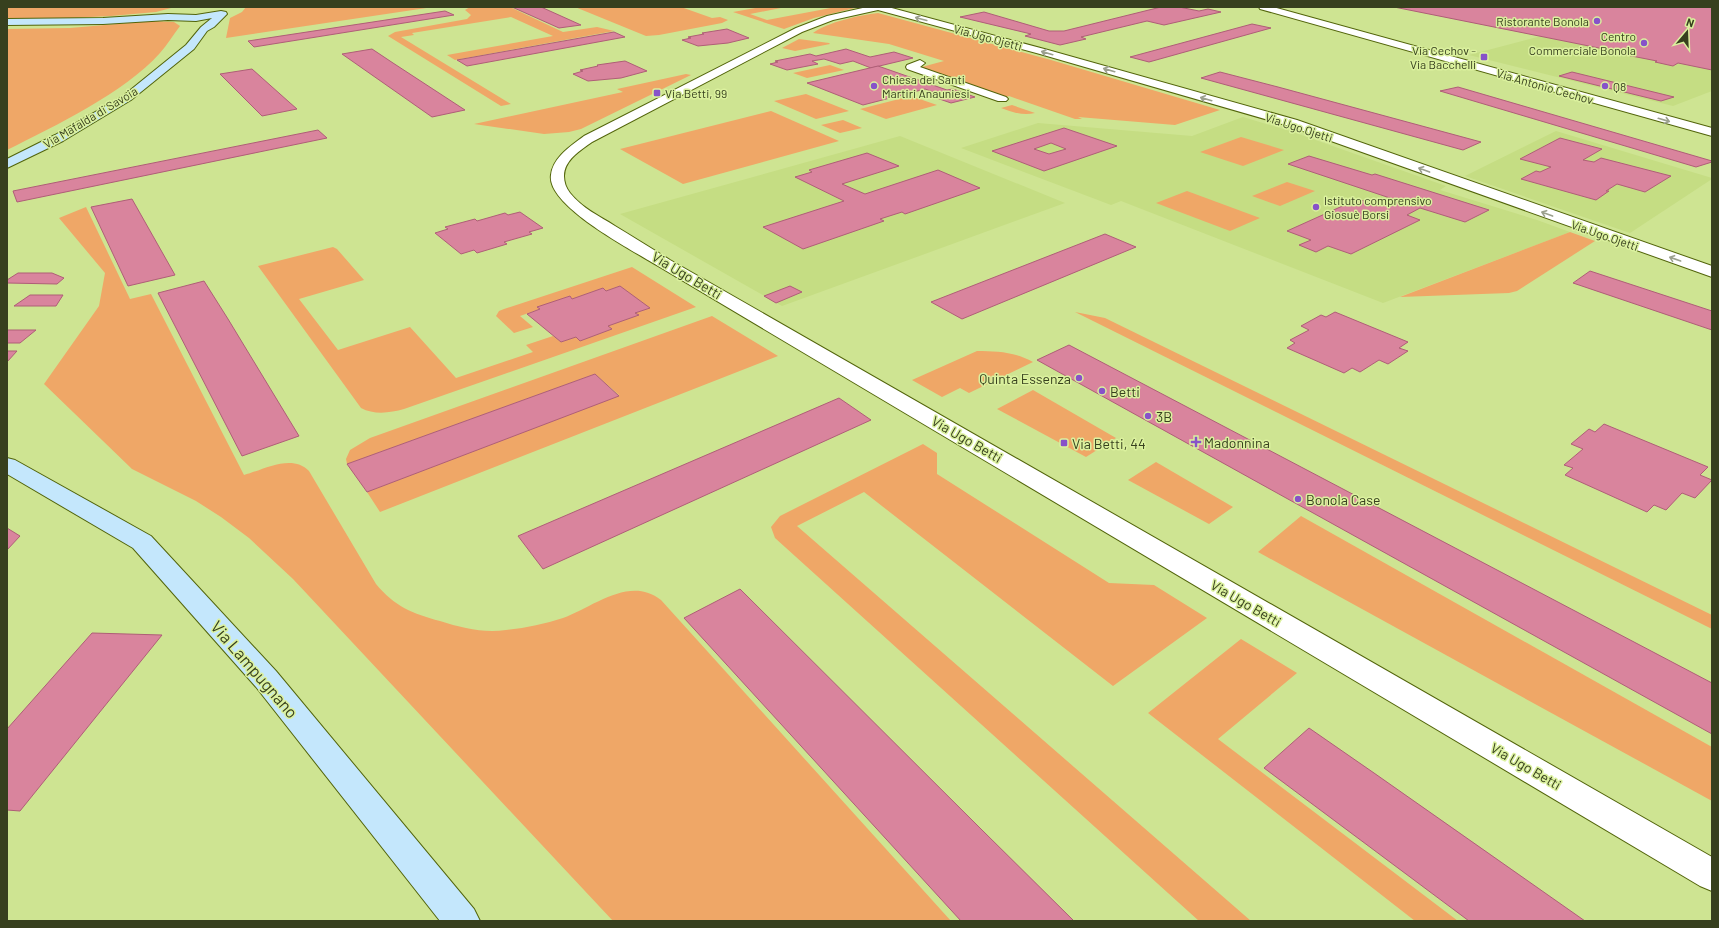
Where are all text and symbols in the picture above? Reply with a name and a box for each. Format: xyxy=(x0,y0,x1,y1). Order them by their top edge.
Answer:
north arrow xyxy=(1667,12,1707,52)
place label: Ristorante Bonola xyxy=(1496,14,1589,28)
one-way arrow xyxy=(915,15,928,22)
text: N xyxy=(1685,15,1696,29)
marker: Ristorante Bonola xyxy=(1592,16,1602,26)
street label: Via Ugo Ojetti xyxy=(952,21,1024,53)
place label: Centro Commerciale Bonola xyxy=(1529,29,1636,57)
marker: Centro Commerciale Bonola xyxy=(1639,38,1649,48)
place label: Via Cechov - Via Bacchelli xyxy=(1410,43,1476,71)
one-way arrow xyxy=(1041,49,1054,56)
marker: Via Cechov - Via Bacchelli xyxy=(1479,52,1489,62)
one-way arrow xyxy=(1102,66,1115,73)
street label: Via Antonio Cechov xyxy=(1495,66,1595,107)
place label: Chiesa dei Santi Martiri Anauniesi xyxy=(882,72,969,100)
place label: Q8 xyxy=(1613,79,1626,93)
marker: Chiesa dei Santi Martiri Anauniesi xyxy=(869,81,879,91)
marker: Q8 xyxy=(1600,81,1610,91)
street label: Via Mafalda di Savoia xyxy=(40,83,140,151)
place label: Via Betti, 99 xyxy=(665,86,727,100)
marker: Via Betti, 99 xyxy=(652,88,662,98)
one-way arrow xyxy=(1200,94,1213,102)
street label: Via Ugo Ojetti xyxy=(1263,109,1335,145)
one-way arrow xyxy=(1657,117,1670,124)
one-way arrow xyxy=(1419,166,1431,174)
place label: Istituto comprensivo Giosuè Borsi xyxy=(1324,193,1432,221)
marker: Istituto comprensivo Giosuè Borsi xyxy=(1311,202,1321,212)
one-way arrow xyxy=(1541,210,1553,218)
street label: Via Ugo Ojetti xyxy=(1569,217,1641,253)
street label: Via Ugo Betti xyxy=(649,247,725,303)
one-way arrow xyxy=(1669,255,1682,262)
place label: Quinta Essenza xyxy=(979,370,1071,387)
marker: Quinta Essenza xyxy=(1074,373,1084,383)
place label: Betti xyxy=(1110,383,1140,400)
marker: Betti xyxy=(1097,386,1107,396)
place label: 3B xyxy=(1156,408,1172,425)
marker: 3B xyxy=(1143,411,1153,421)
street label: Via Ugo Betti xyxy=(929,412,1005,466)
place label: Madonnina xyxy=(1204,434,1270,451)
place label: Via Betti, 44 xyxy=(1072,435,1146,452)
marker: Madonnina xyxy=(1191,437,1201,447)
marker: Via Betti, 44 xyxy=(1059,438,1069,448)
place label: Bonola Case xyxy=(1306,491,1380,508)
marker: Bonola Case xyxy=(1293,494,1303,504)
street label: Via Ugo Betti xyxy=(1208,576,1284,630)
street label: Via Lampugnano xyxy=(207,616,303,722)
street label: Via Ugo Betti xyxy=(1488,739,1564,793)

